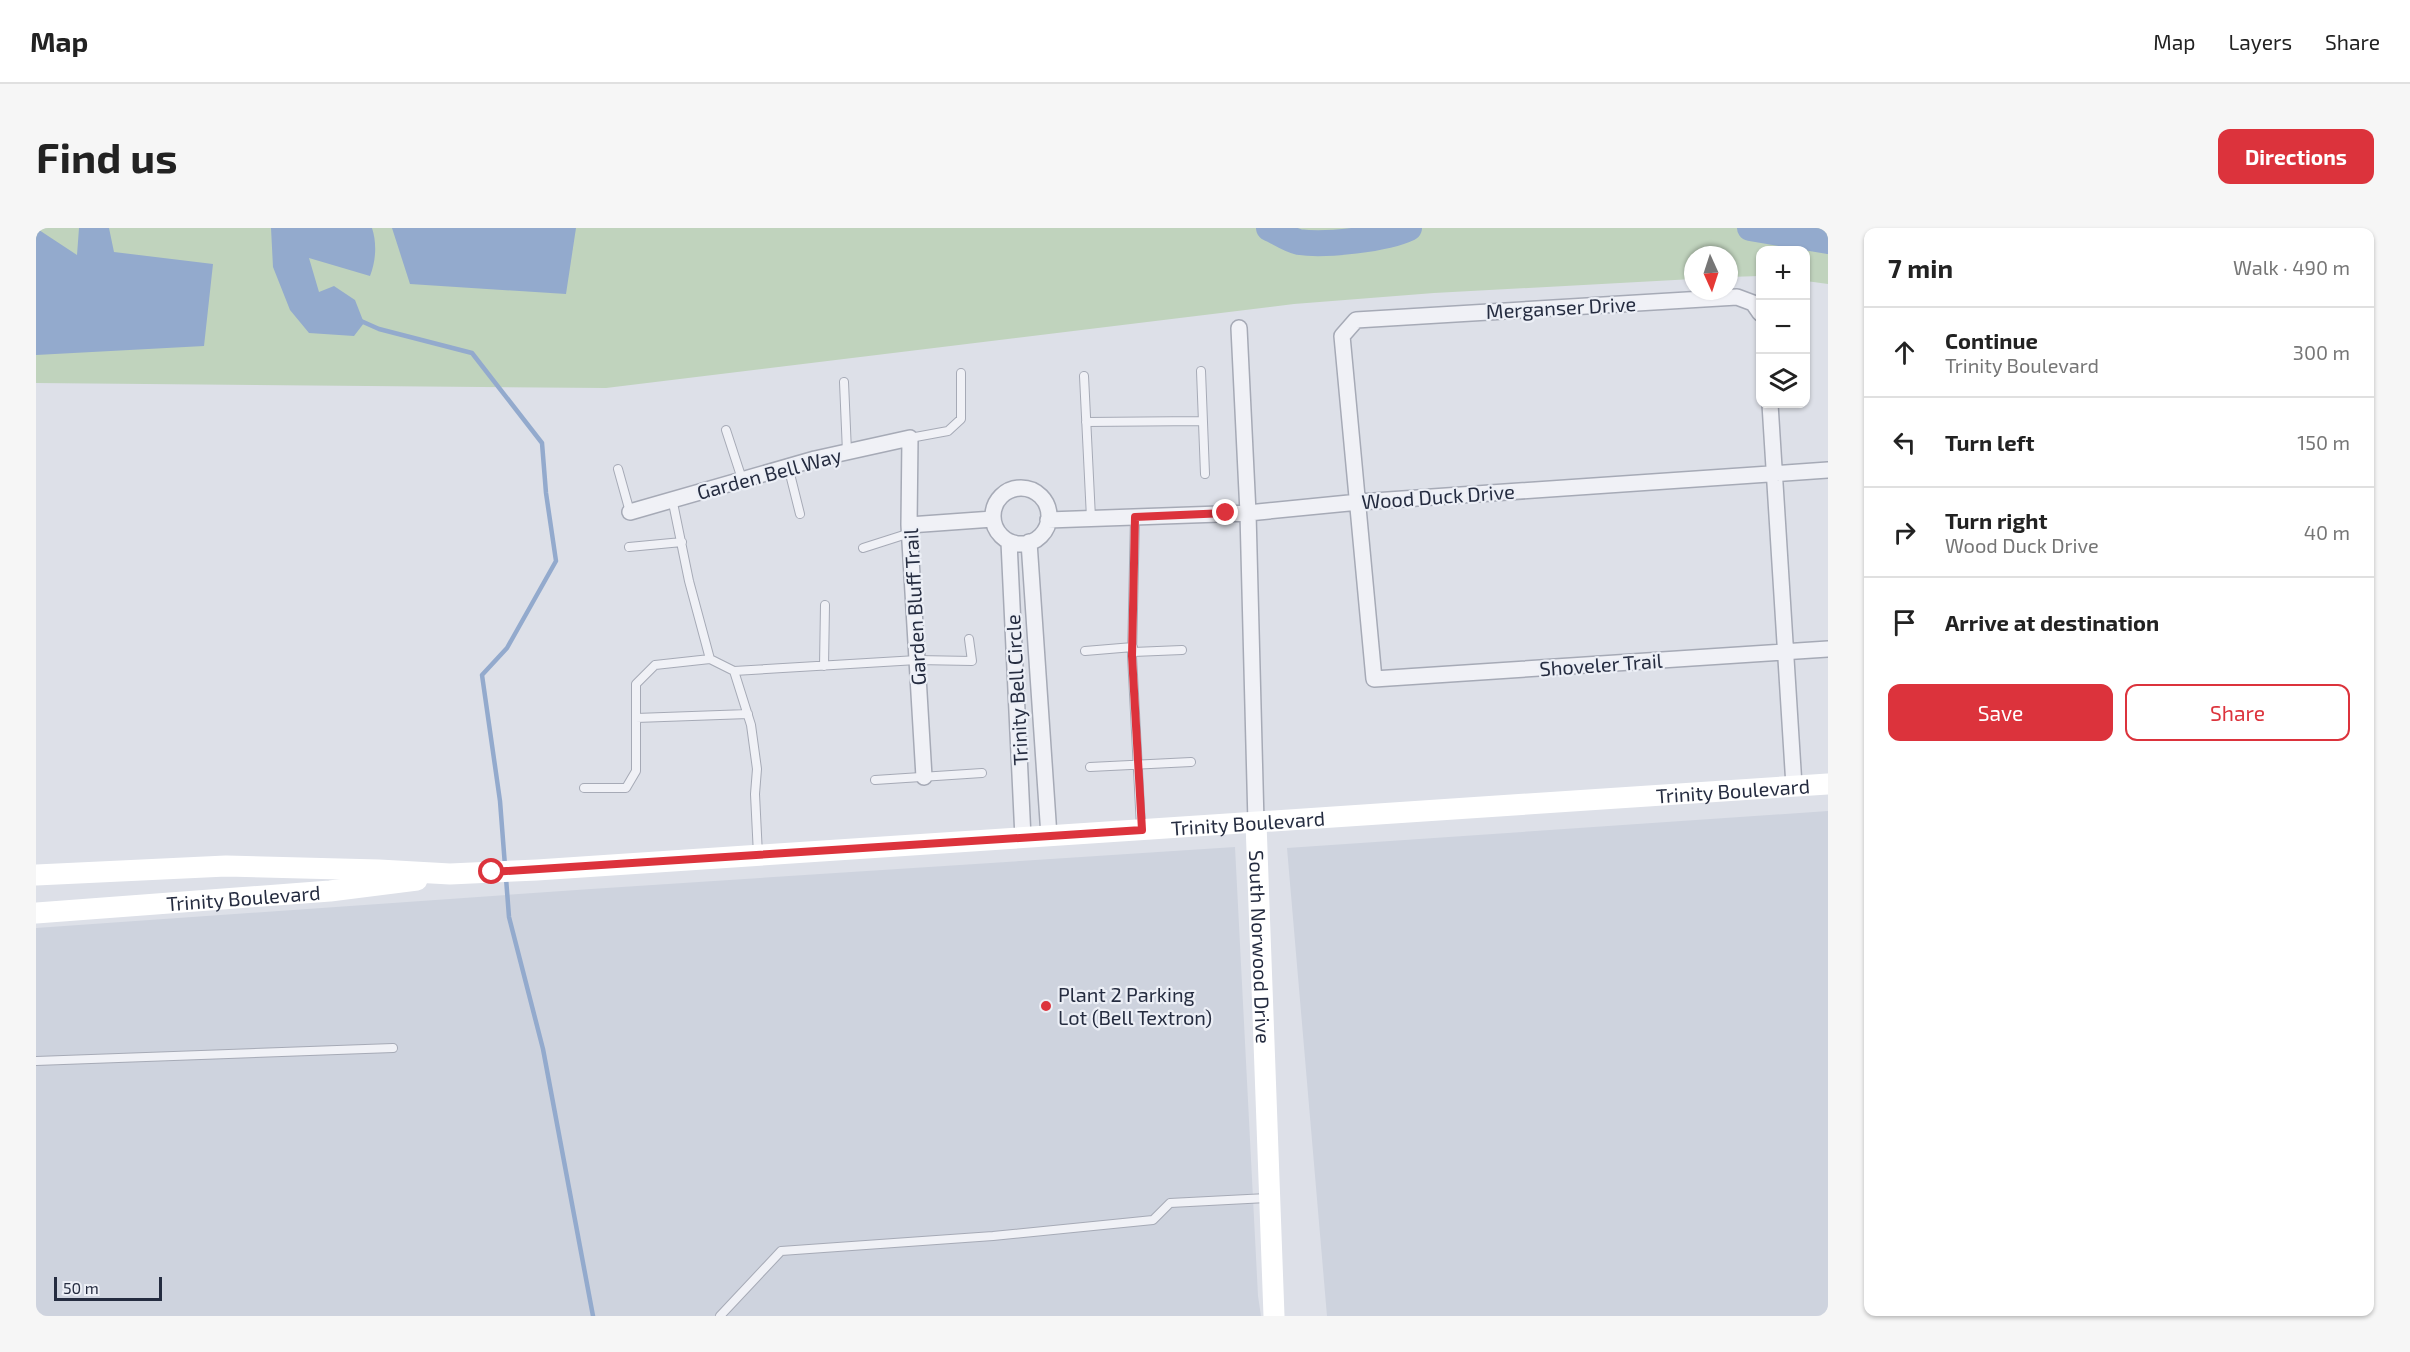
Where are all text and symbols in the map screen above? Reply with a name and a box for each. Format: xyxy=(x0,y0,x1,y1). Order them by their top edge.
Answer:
text: Map xyxy=(30,24,88,58)
text: Map xyxy=(2153,29,2195,54)
text: Layers xyxy=(2228,29,2292,54)
text: Share xyxy=(2325,29,2380,54)
button: Directions xyxy=(2218,129,2374,184)
text: Find us xyxy=(36,131,178,181)
north arrow xyxy=(1684,246,1738,300)
map controls xyxy=(1756,246,1810,408)
button: + xyxy=(1756,246,1810,300)
text: 7 min xyxy=(1888,252,1953,283)
text: Walk · 490 m xyxy=(2233,255,2350,279)
street label: Merganser Drive xyxy=(1485,291,1637,323)
button: − xyxy=(1756,300,1810,354)
text: Continue xyxy=(1945,327,2038,353)
icon: ahead xyxy=(1888,336,1921,369)
text: 300 m xyxy=(2293,340,2350,364)
text: Trinity Boulevard xyxy=(1945,353,2099,377)
button: layers xyxy=(1756,354,1810,408)
icon: left xyxy=(1888,426,1921,459)
text: Turn left xyxy=(1945,429,2034,455)
text: 150 m xyxy=(2297,430,2350,454)
street label: Garden Bell Way xyxy=(694,442,844,504)
street label: Wood Duck Drive xyxy=(1361,479,1515,513)
route end xyxy=(1212,499,1238,525)
text: Turn right xyxy=(1945,507,2047,533)
icon: right xyxy=(1888,516,1921,549)
text: 40 m xyxy=(2304,520,2350,544)
street label: Garden Bluff Trail xyxy=(898,528,930,686)
text: Wood Duck Drive xyxy=(1945,533,2099,557)
icon: arrive xyxy=(1888,606,1921,639)
text: Arrive at destination xyxy=(1945,609,2159,635)
street label: Trinity Bell Circle xyxy=(1000,614,1032,766)
street label: Shoveler Trail xyxy=(1539,648,1663,680)
button: Save xyxy=(1888,684,2113,741)
button: Share xyxy=(2125,684,2350,741)
street label: Trinity Boulevard xyxy=(1655,773,1811,807)
street label: Trinity Boulevard xyxy=(1170,806,1326,840)
street label: South Norwood Drive xyxy=(1245,850,1276,1044)
route start xyxy=(478,858,504,884)
street label: Trinity Boulevard xyxy=(166,880,321,915)
place label: Plant 2 Parking Lot (Bell Textron) xyxy=(1058,982,1212,1029)
marker: Plant 2 Parking Lot (Bell Textron) xyxy=(1039,999,1053,1013)
scale bar xyxy=(54,1274,162,1302)
text: 50 m xyxy=(63,1278,99,1297)

